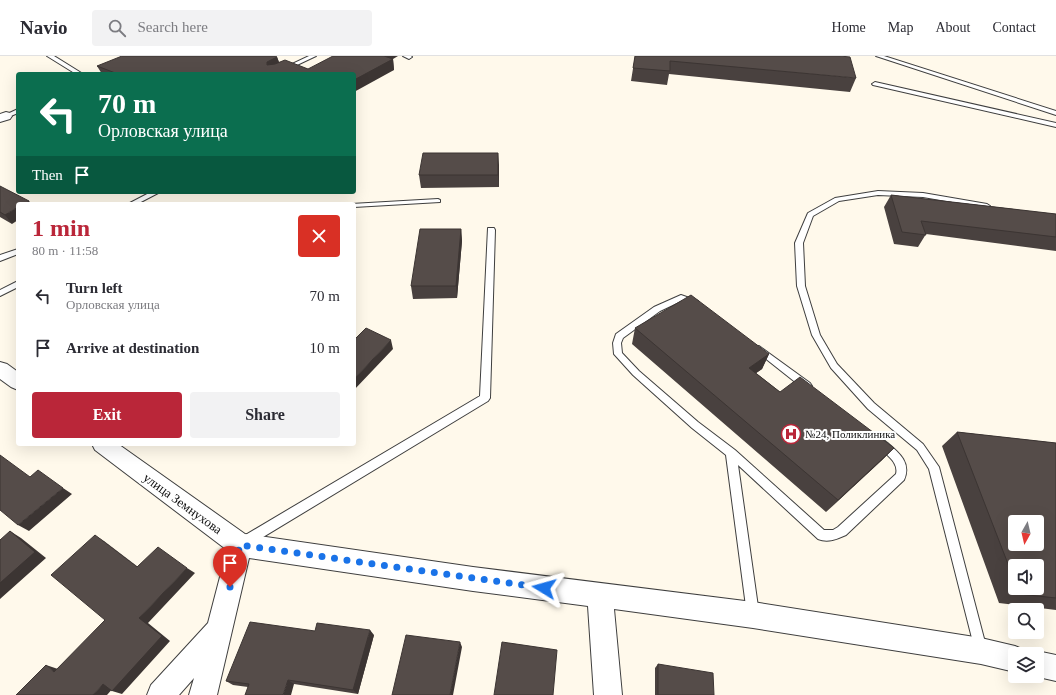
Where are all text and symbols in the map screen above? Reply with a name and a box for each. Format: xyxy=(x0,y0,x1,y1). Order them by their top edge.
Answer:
search box xyxy=(92,10,372,46)
text: Navio xyxy=(20,17,68,38)
icon: search xyxy=(106,17,128,39)
text: Search here xyxy=(138,19,208,35)
text: Home xyxy=(832,20,866,35)
text: Map xyxy=(888,20,913,35)
text: About xyxy=(935,20,970,35)
text: Contact xyxy=(992,20,1036,35)
icon: left xyxy=(32,88,84,140)
text: 70 m xyxy=(98,88,156,119)
text: Орловская улица xyxy=(98,121,228,141)
icon: arrive xyxy=(71,164,93,186)
text: Then xyxy=(32,167,63,183)
text: 1 min xyxy=(32,215,90,241)
button: close xyxy=(298,215,340,257)
text: 80 m · 11:58 xyxy=(32,243,98,258)
text: Turn left xyxy=(66,280,123,296)
icon: left xyxy=(32,285,54,307)
text: 70 m xyxy=(310,288,340,304)
text: Орловская улица xyxy=(66,297,160,312)
icon: arrive xyxy=(32,337,54,359)
text: Arrive at destination xyxy=(66,340,199,356)
text: 10 m xyxy=(310,340,340,356)
button: Exit xyxy=(32,392,182,438)
button: Share xyxy=(190,392,340,438)
hospital icon: №24, Поликлиника xyxy=(780,423,802,445)
place label: №24, Поликлиника xyxy=(805,428,895,440)
street label: улица Земнухова xyxy=(140,470,225,537)
north arrow xyxy=(1008,515,1044,551)
map controls xyxy=(1008,515,1044,683)
pin xyxy=(213,546,247,587)
icon: arrive xyxy=(219,552,241,574)
button: sound xyxy=(1008,559,1044,595)
position arrow xyxy=(523,567,565,609)
button: search xyxy=(1008,603,1044,639)
button: layers xyxy=(1008,647,1044,683)

